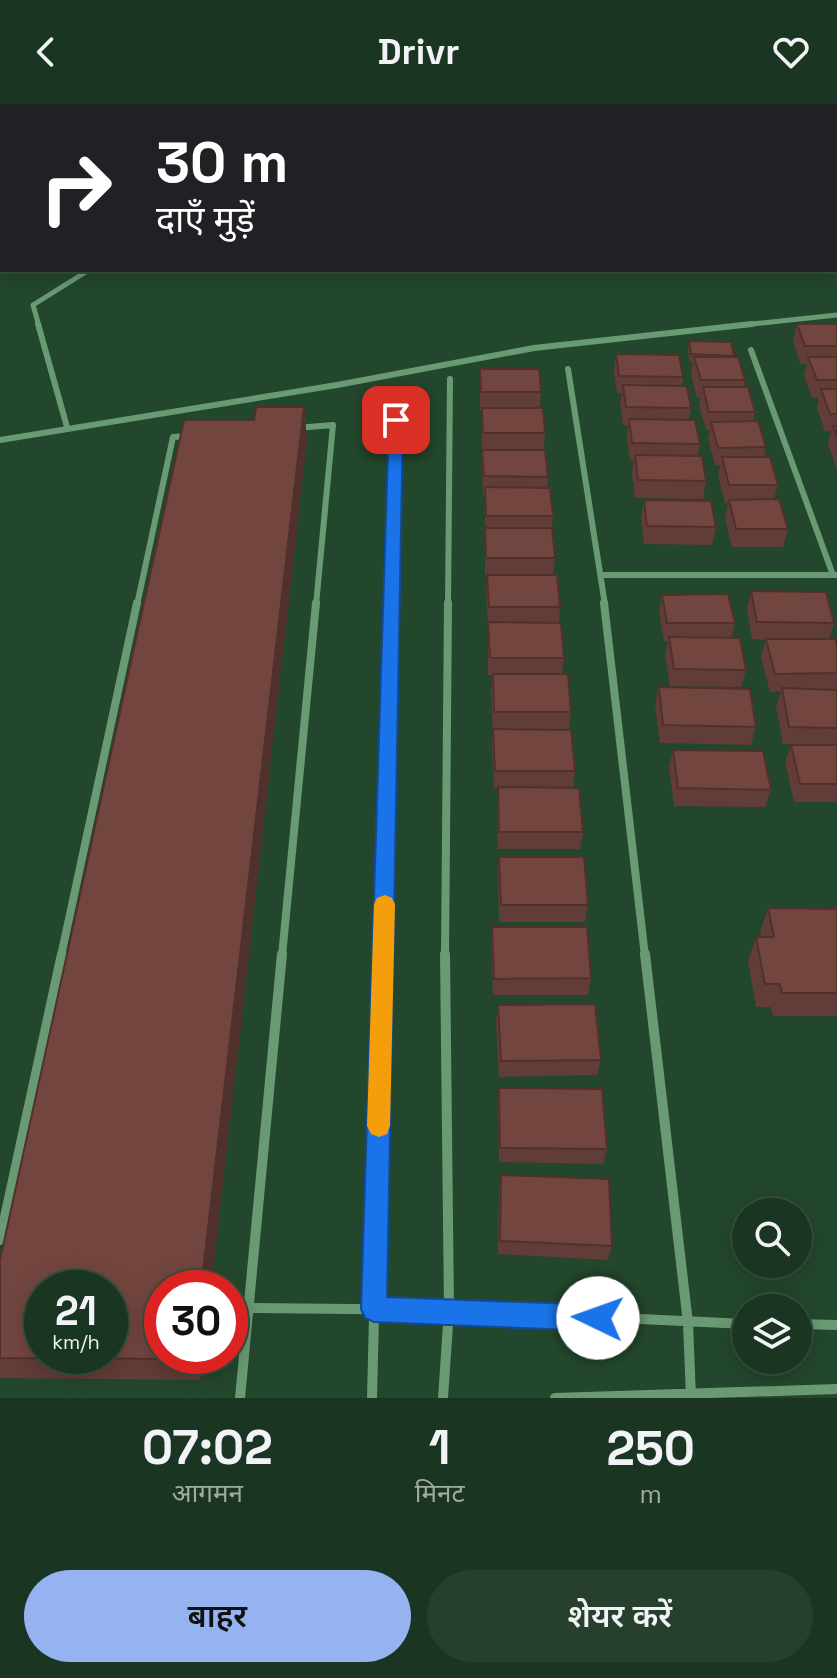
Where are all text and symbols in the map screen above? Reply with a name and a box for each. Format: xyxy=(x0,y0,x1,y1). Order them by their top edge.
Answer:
text: Drivr xyxy=(378,29,459,75)
icon: back xyxy=(24,30,68,74)
icon: heart xyxy=(769,30,813,74)
text: 30 m xyxy=(156,127,288,198)
icon: right xyxy=(24,136,128,240)
text: दाएँ मुड़ें xyxy=(156,197,254,243)
pin xyxy=(362,386,430,454)
icon: arrive xyxy=(374,398,418,442)
map controls xyxy=(732,1198,812,1374)
button: search xyxy=(732,1198,812,1278)
speed limit sign: 30 xyxy=(144,1270,248,1374)
position arrow xyxy=(556,1276,640,1360)
text: 21 xyxy=(55,1286,97,1337)
button: layers xyxy=(732,1294,812,1374)
text: km/h xyxy=(52,1329,100,1355)
text: 07:02 xyxy=(142,1417,273,1478)
text: 1 xyxy=(429,1417,450,1478)
text: 250 xyxy=(607,1418,695,1479)
text: आगमन xyxy=(172,1476,243,1510)
text: मिनट xyxy=(415,1476,465,1510)
text: m xyxy=(640,1477,662,1511)
button: बाहर xyxy=(24,1570,411,1662)
button: शेयर करें xyxy=(427,1570,813,1662)

